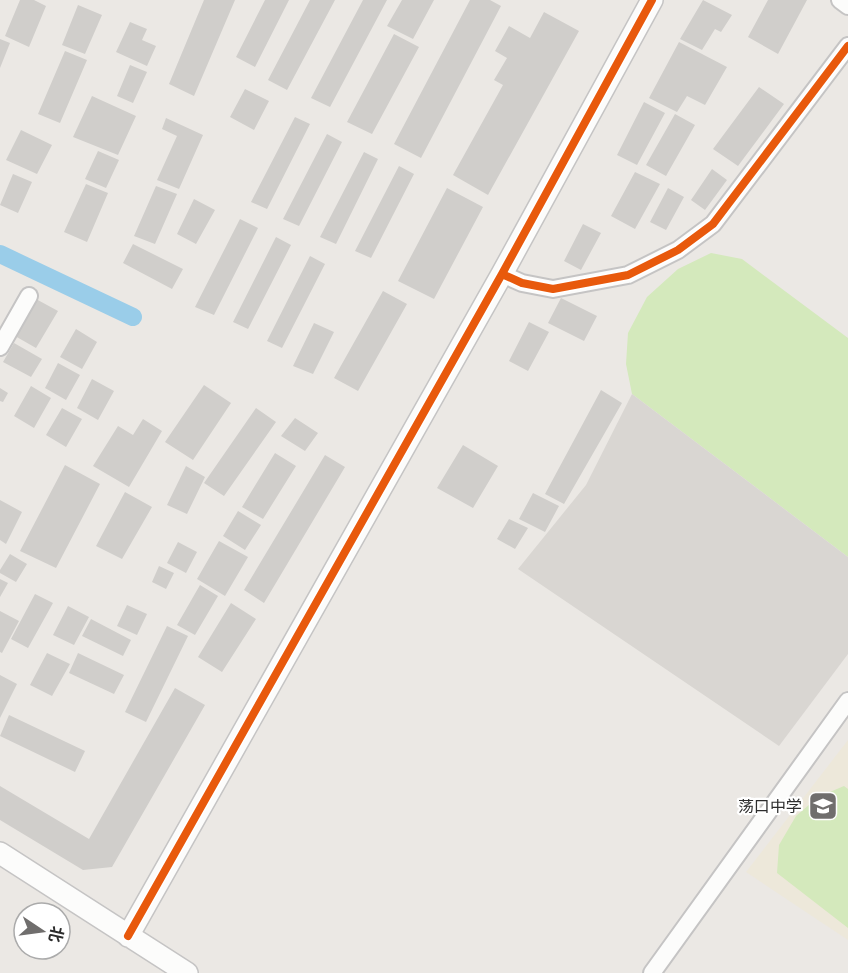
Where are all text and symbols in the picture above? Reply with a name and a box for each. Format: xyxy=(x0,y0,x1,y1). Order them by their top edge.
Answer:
school or university icon: 荡口中学 xyxy=(807,790,839,822)
place label: 荡口中学 xyxy=(738,794,802,818)
north arrow xyxy=(12,901,72,961)
text: 北 xyxy=(43,924,70,945)

